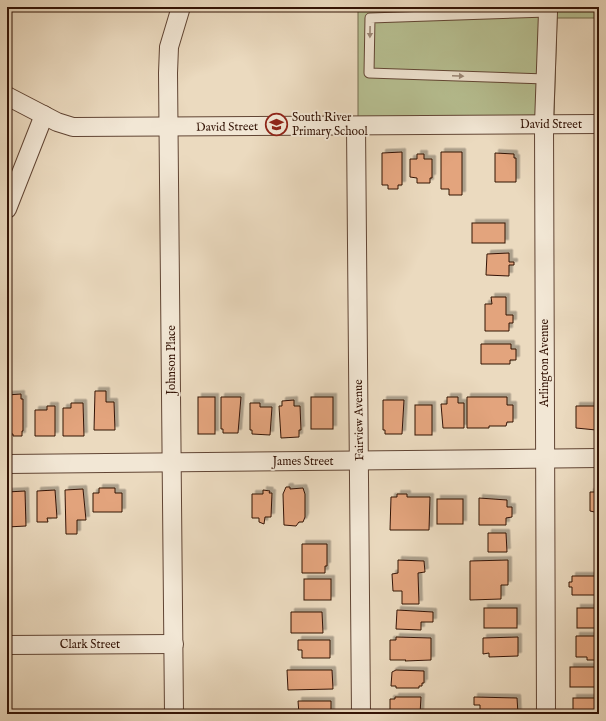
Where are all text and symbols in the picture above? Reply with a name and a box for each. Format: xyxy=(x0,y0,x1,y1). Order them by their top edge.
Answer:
one-way arrow xyxy=(367,26,373,39)
one-way arrow xyxy=(452,73,465,79)
place label: South River Primary School xyxy=(292,110,368,139)
school or university icon: South River Primary School xyxy=(264,111,290,137)
street label: David Street xyxy=(520,117,582,132)
street label: David Street xyxy=(196,119,258,135)
street label: Arlington Avenue xyxy=(537,318,552,408)
street label: Johnson Place xyxy=(164,325,180,397)
street label: Fairview Avenue xyxy=(351,379,367,461)
street label: James Street xyxy=(270,454,334,470)
street label: Clark Street xyxy=(60,637,120,652)

